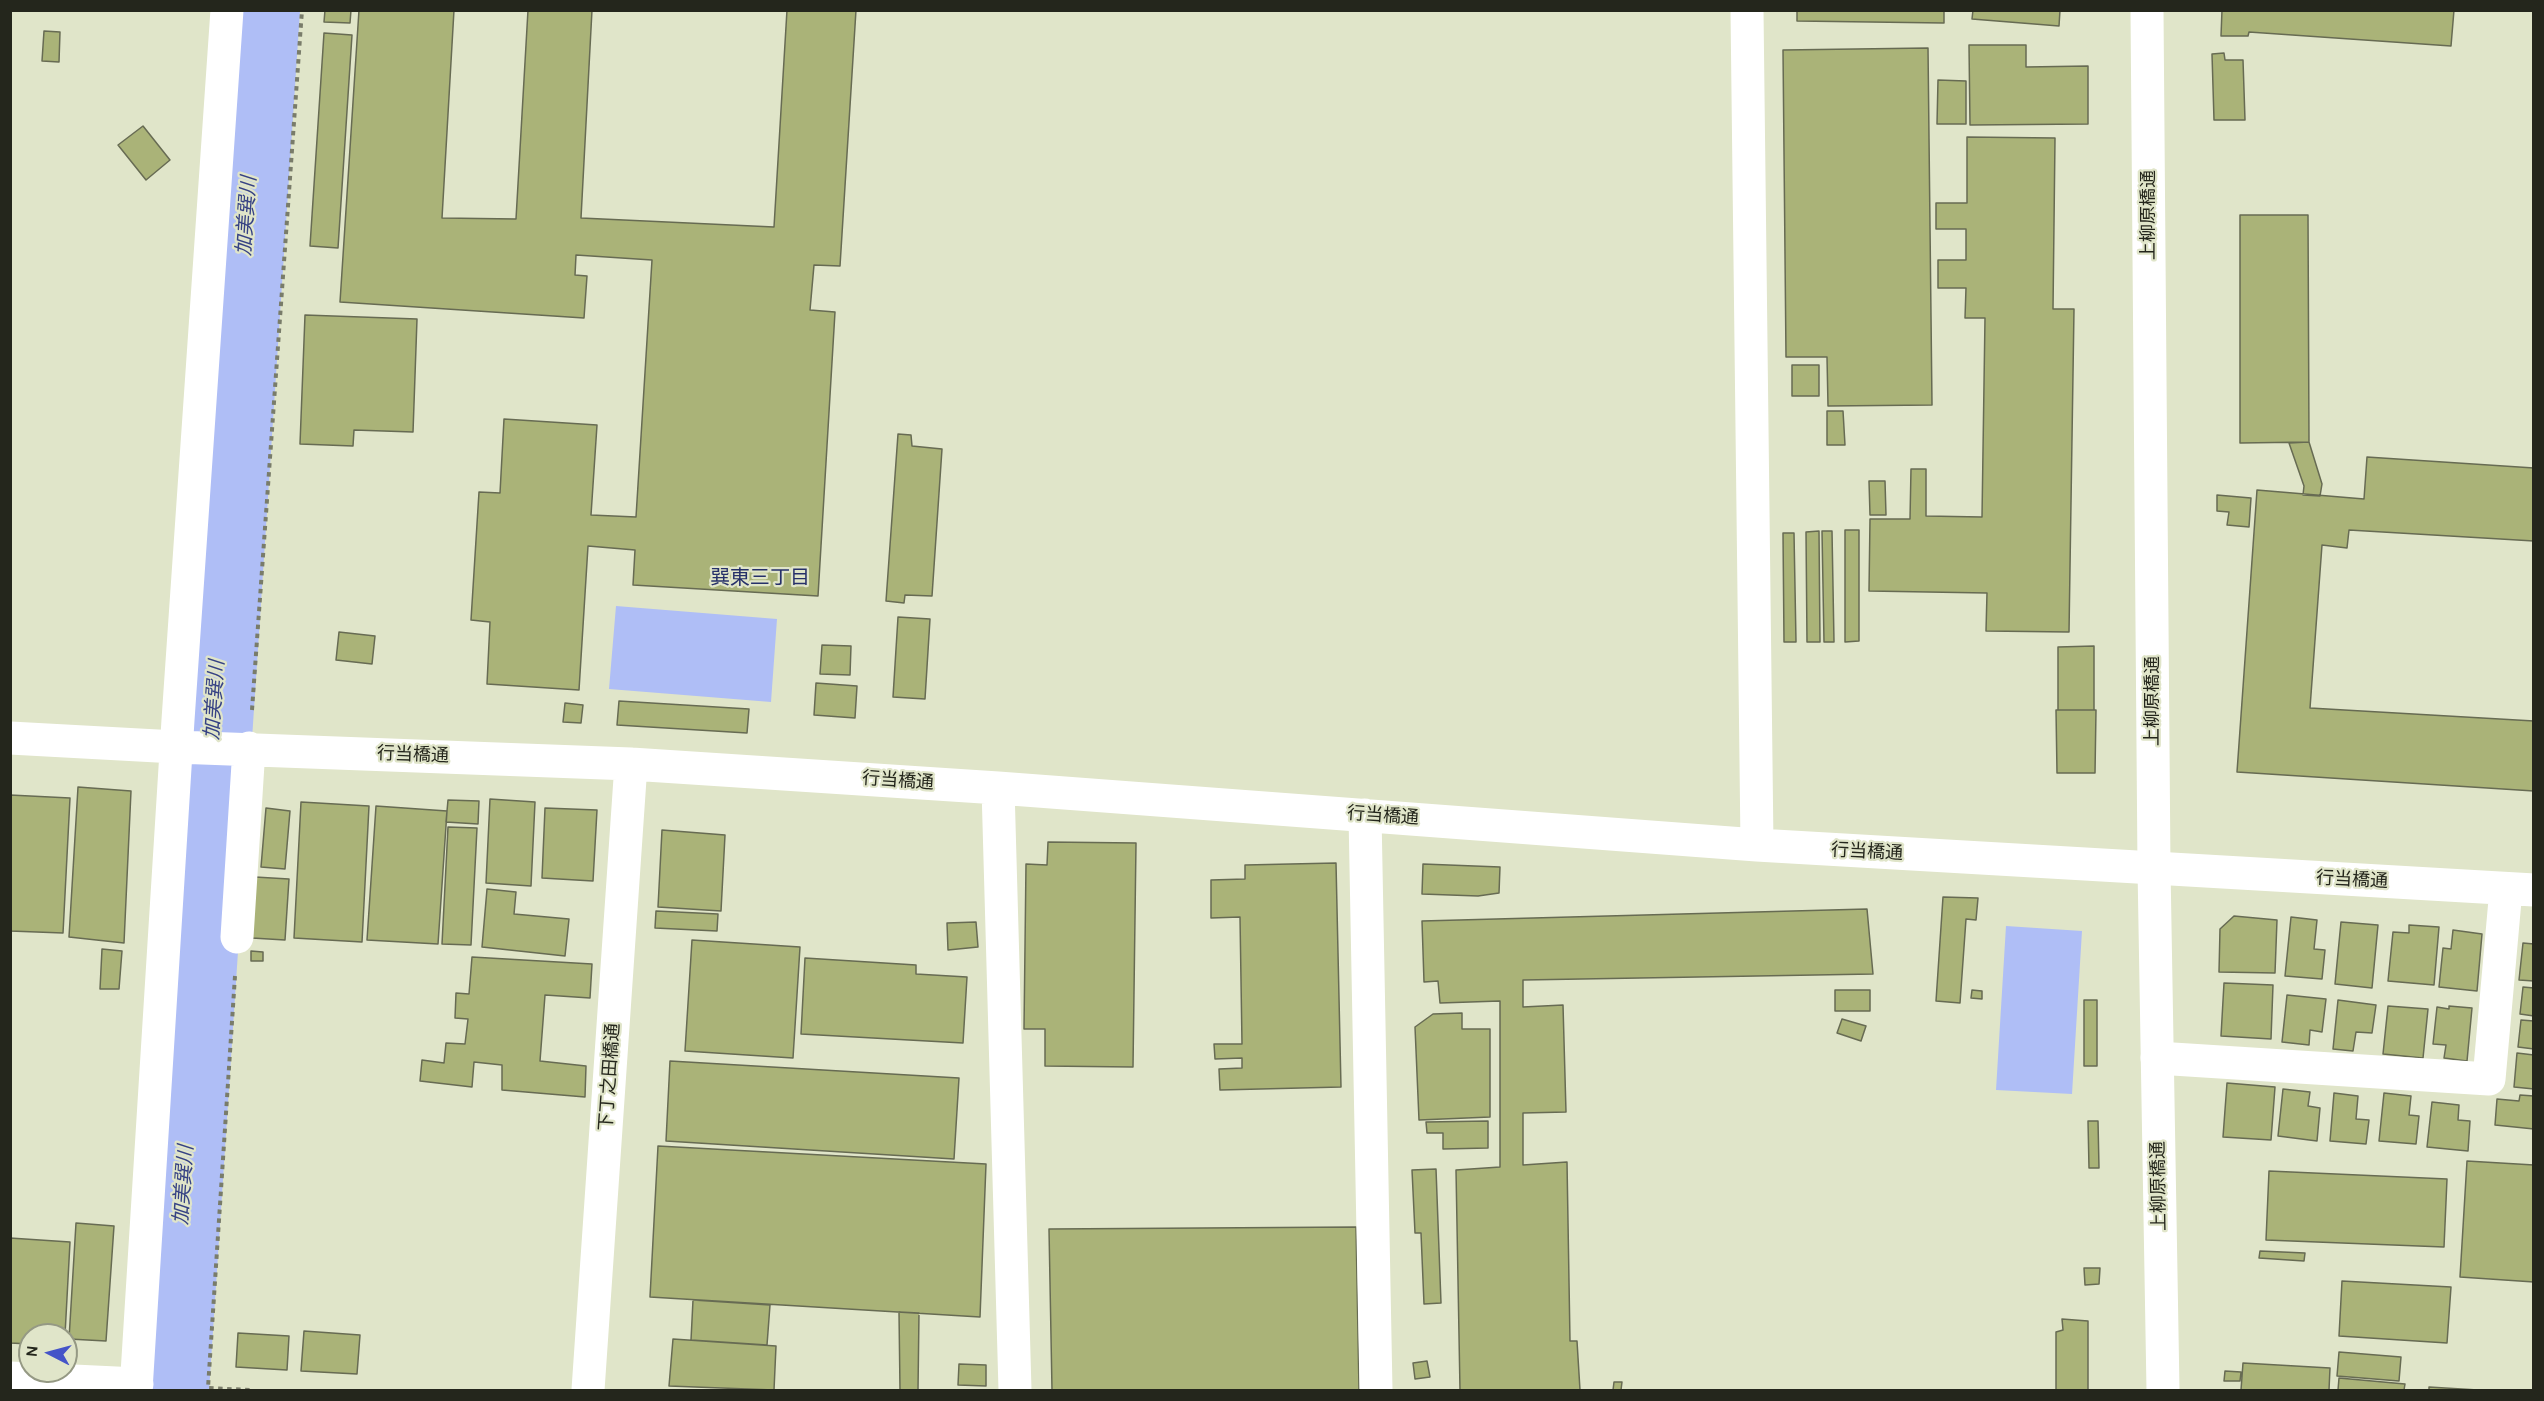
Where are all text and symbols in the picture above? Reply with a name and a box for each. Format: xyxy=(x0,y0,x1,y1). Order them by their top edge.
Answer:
street label: 上柳原橋通 xyxy=(2138,170,2160,260)
water label: 加美巽川 xyxy=(232,175,262,257)
district label: 巽東三丁目 xyxy=(710,566,810,590)
street label: 上柳原橋通 xyxy=(2142,656,2164,746)
water label: 加美巽川 xyxy=(200,659,230,741)
street label: 行当橋通 xyxy=(377,743,449,767)
street label: 行当橋通 xyxy=(861,768,935,794)
street label: 行当橋通 xyxy=(1346,803,1420,829)
street label: 行当橋通 xyxy=(1830,839,1904,865)
street label: 行当橋通 xyxy=(2315,867,2389,893)
street label: 下丁之田橋通 xyxy=(595,1022,625,1132)
street label: 上柳原橋通 xyxy=(2147,1141,2171,1231)
water label: 加美巽川 xyxy=(169,1144,199,1226)
north arrow xyxy=(18,1323,78,1383)
text: N xyxy=(22,1345,42,1358)

